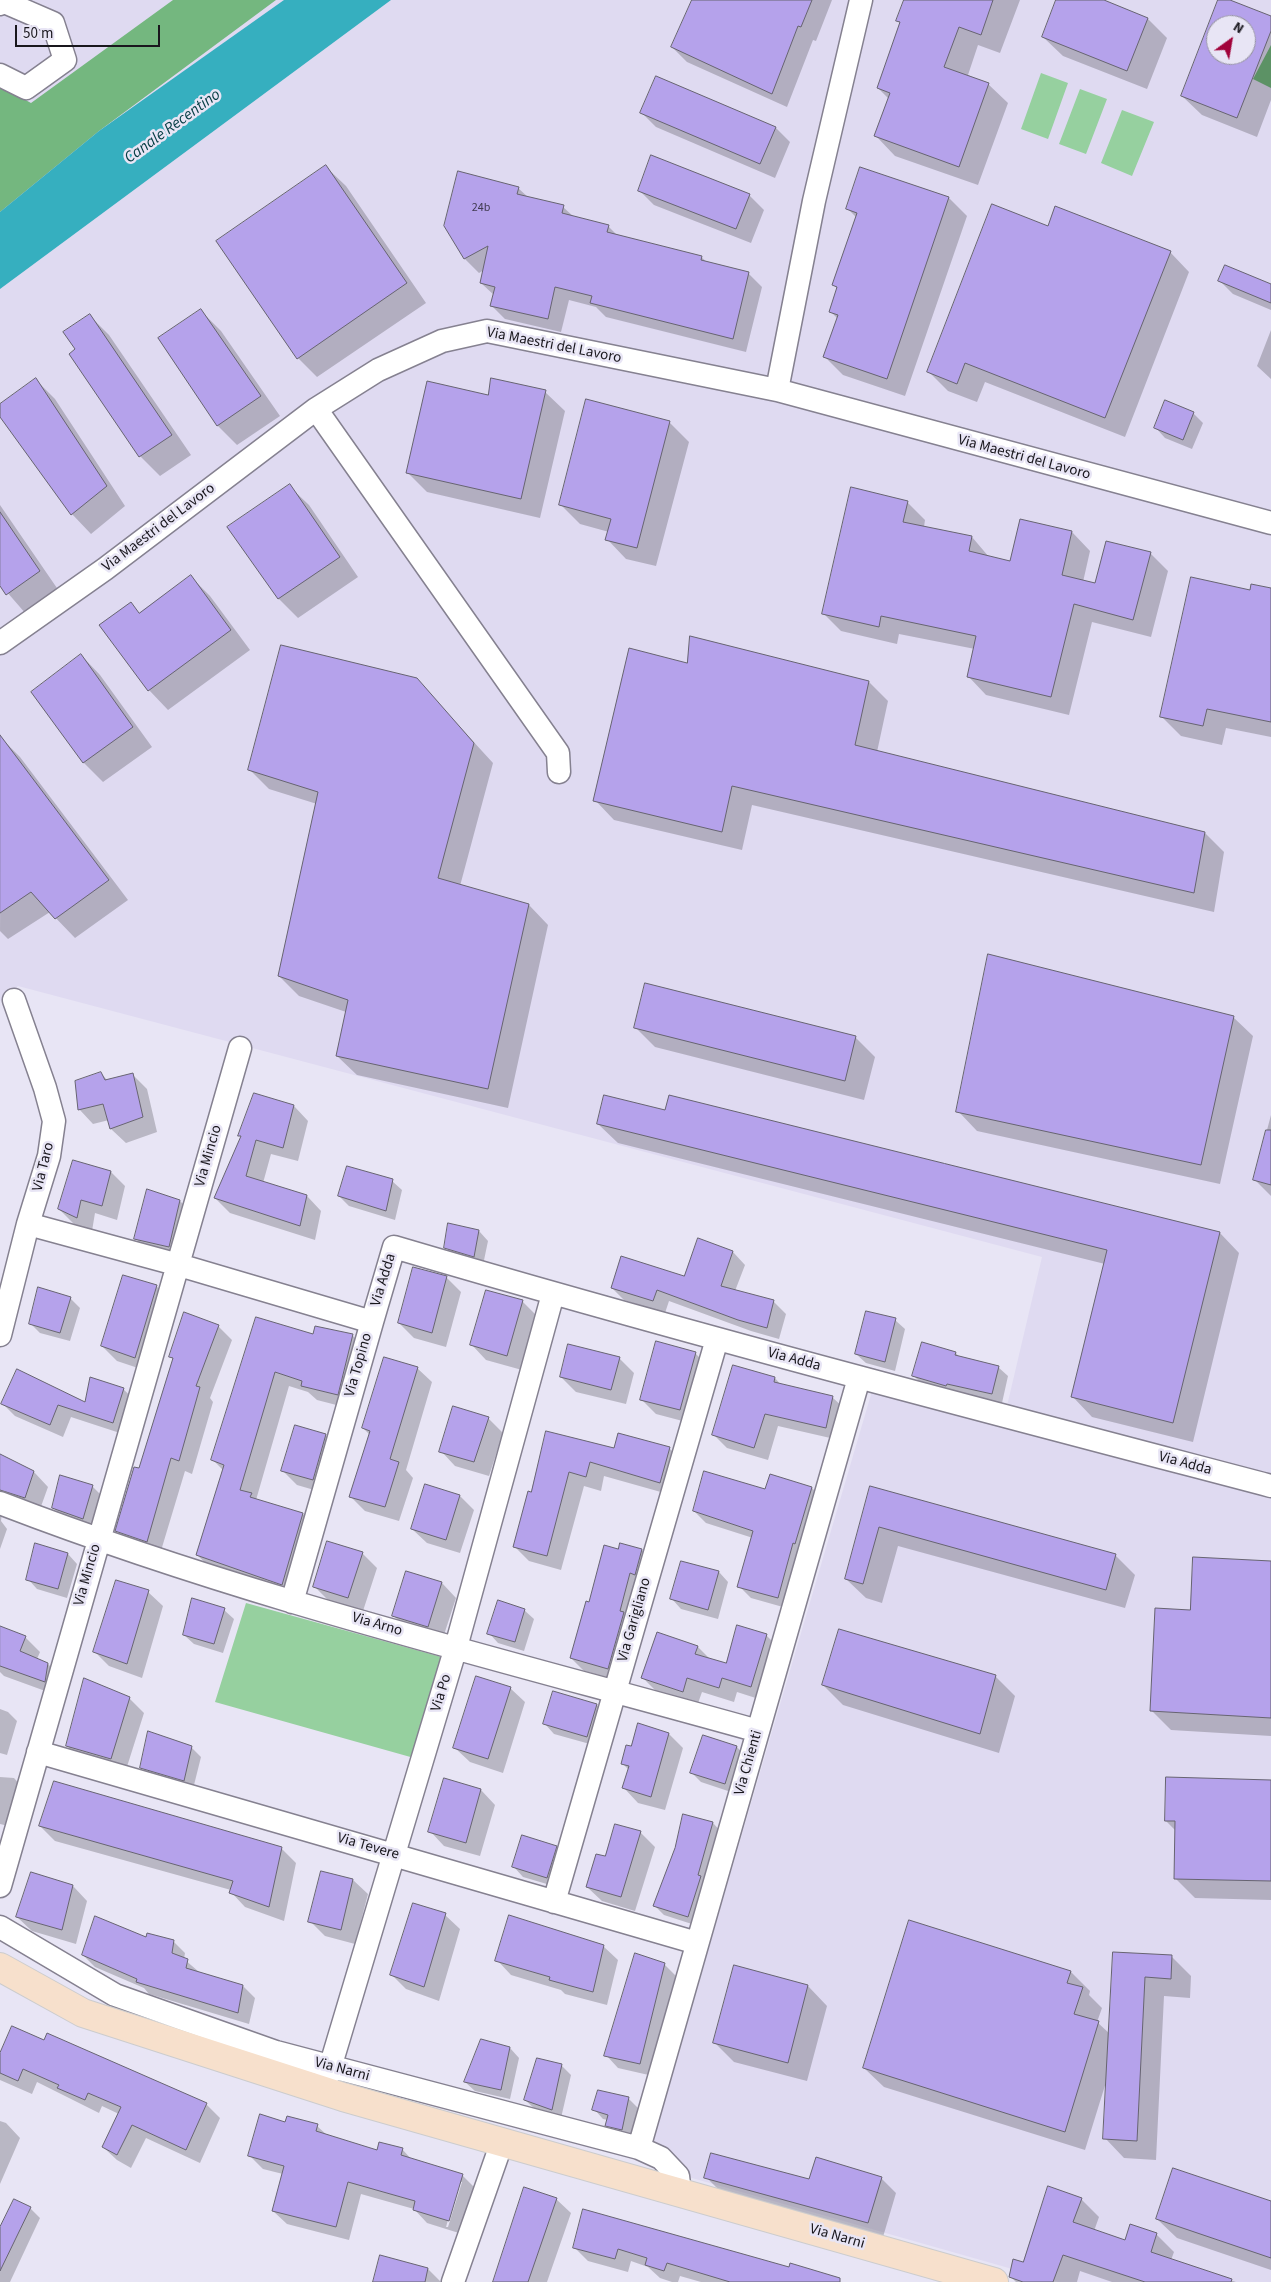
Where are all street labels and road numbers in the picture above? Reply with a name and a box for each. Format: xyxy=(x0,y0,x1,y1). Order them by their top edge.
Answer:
street label: Via Maestri del Lavoro xyxy=(485,324,623,368)
street label: Via Maestri del Lavoro xyxy=(956,432,1092,484)
street label: Via Maestri del Lavoro xyxy=(99,480,219,576)
street label: Via Mincio xyxy=(192,1123,226,1189)
street label: Via Taro xyxy=(29,1141,59,1193)
street label: Via Adda xyxy=(367,1251,401,1309)
street label: Via Topino xyxy=(341,1331,377,1399)
street label: Via Adda xyxy=(765,1344,823,1376)
street label: Via Adda xyxy=(1156,1448,1214,1480)
street label: Via Mincio xyxy=(71,1542,105,1608)
street label: Via Garigliano xyxy=(614,1576,656,1664)
street label: Via Arno xyxy=(350,1609,404,1641)
street label: Via Po xyxy=(428,1672,456,1714)
street label: Via Chienti xyxy=(731,1728,767,1798)
street label: Via Tevere xyxy=(335,1830,401,1864)
street label: Via Narni xyxy=(312,2054,372,2086)
street label: Via Narni xyxy=(807,2221,867,2253)

